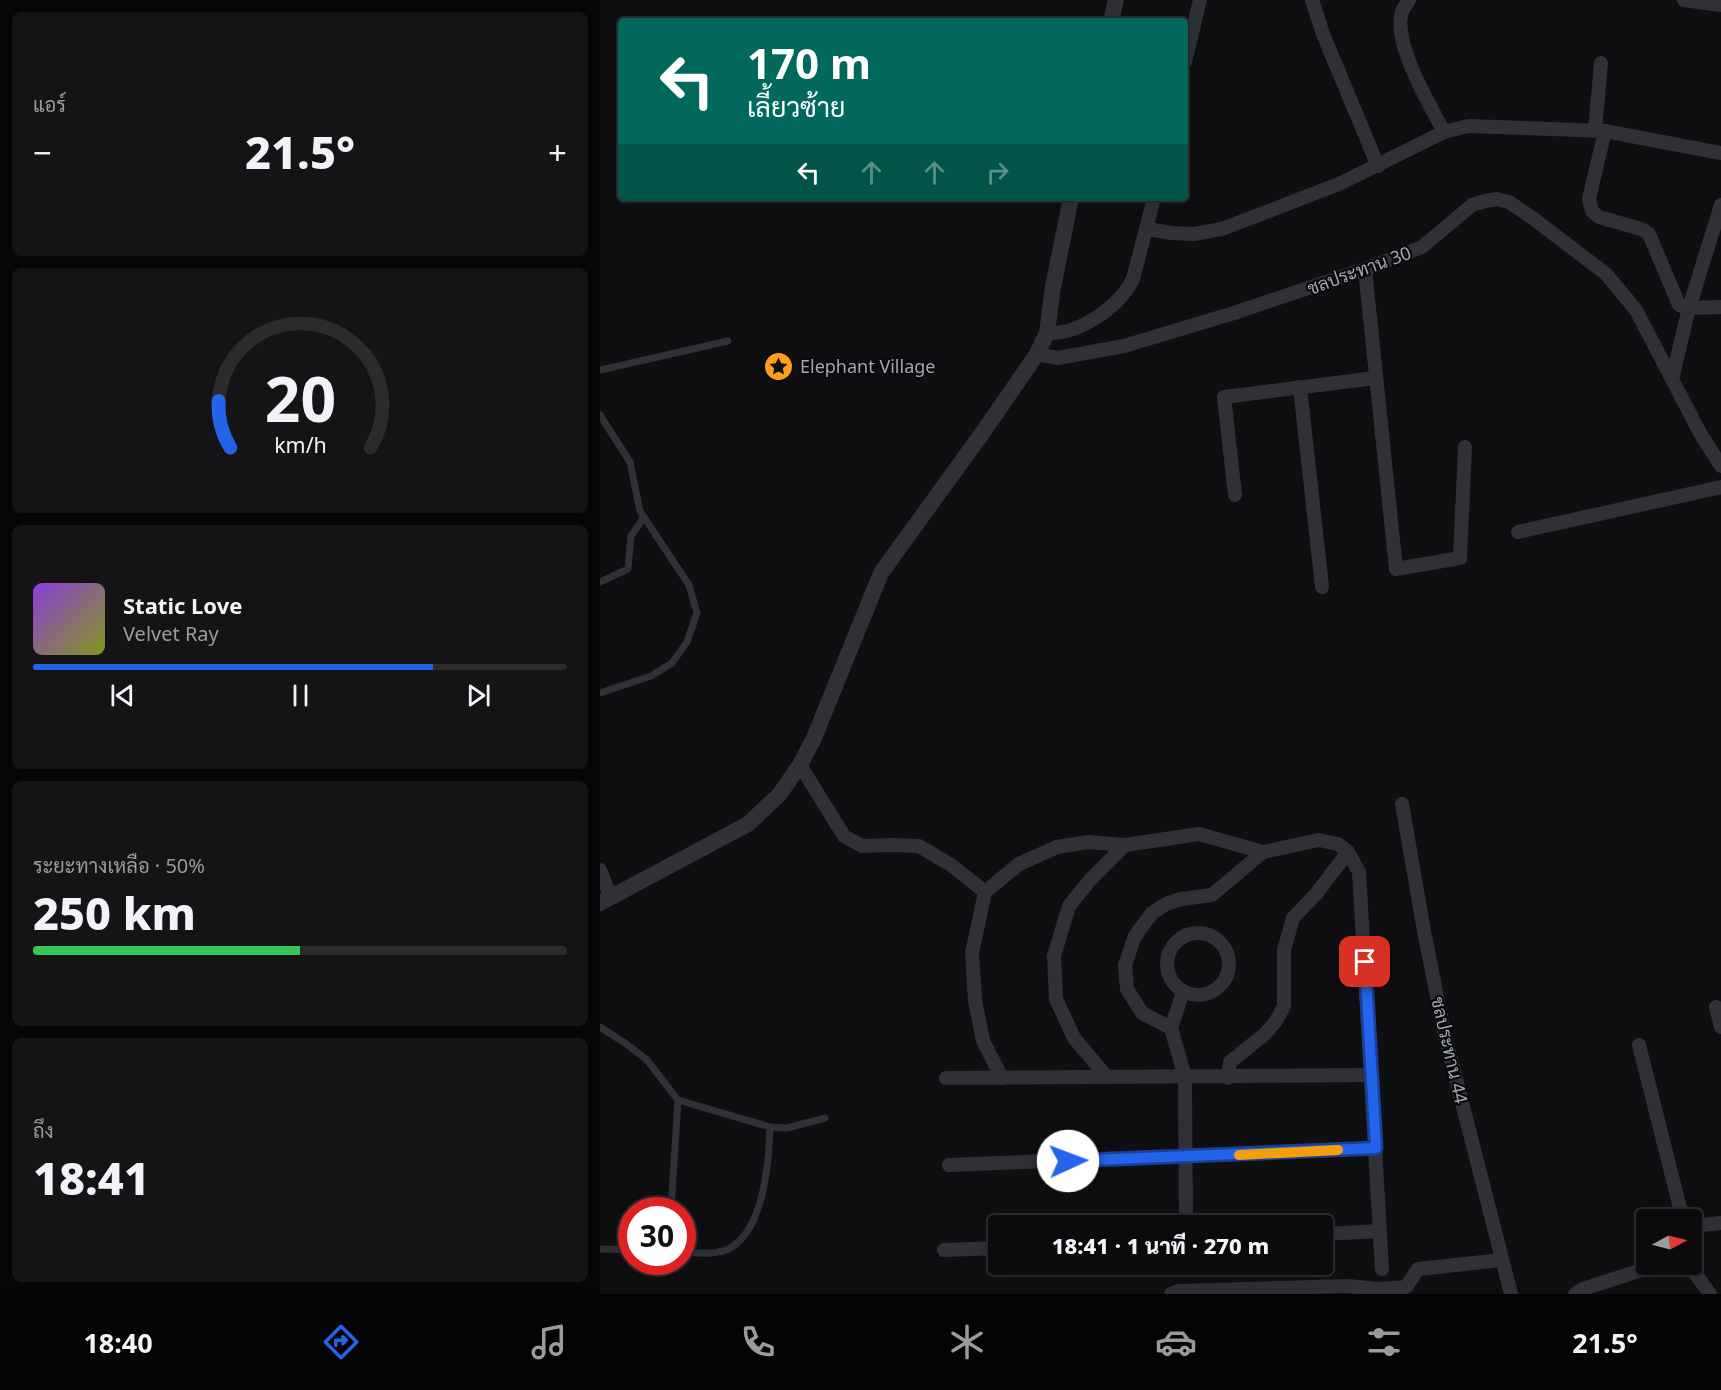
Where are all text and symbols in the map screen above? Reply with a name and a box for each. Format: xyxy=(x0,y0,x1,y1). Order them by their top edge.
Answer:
text: 170 m xyxy=(747,34,871,91)
icon: left xyxy=(648,42,726,120)
text: เลี้ยวซ้าย xyxy=(747,88,845,125)
text: แอร์ xyxy=(33,91,66,118)
text: 21.5° xyxy=(245,121,355,182)
text: − xyxy=(33,130,52,175)
text: + xyxy=(548,130,567,175)
icon: left xyxy=(792,156,825,189)
icon: ahead xyxy=(855,156,888,189)
icon: ahead xyxy=(918,156,951,189)
icon: right xyxy=(981,156,1014,189)
street label: ชลประทาน 30 xyxy=(1304,240,1414,300)
place icon: Elephant Village xyxy=(763,350,795,382)
place label: Elephant Village xyxy=(800,354,935,378)
text: 20 xyxy=(264,355,336,440)
text: km/h xyxy=(274,430,326,459)
text: Static Love xyxy=(123,590,242,620)
text: Velvet Ray xyxy=(123,620,219,647)
icon: previous xyxy=(106,679,139,712)
icon: pause xyxy=(284,679,317,712)
icon: next xyxy=(462,679,495,712)
text: ระยะทางเหลือ · 50% xyxy=(33,852,205,879)
text: 250 km xyxy=(33,882,196,943)
pin xyxy=(1339,936,1390,987)
icon: arrive xyxy=(1348,945,1381,978)
street label: ชลประทาน 44 xyxy=(1426,994,1474,1106)
text: ถึง xyxy=(33,1117,54,1144)
position arrow xyxy=(1036,1129,1100,1193)
text: 18:41 xyxy=(33,1147,150,1208)
speed limit sign: 30 xyxy=(618,1197,696,1275)
north arrow xyxy=(1636,1209,1702,1275)
map controls xyxy=(1636,1209,1702,1275)
text: 18:41 · 1 นาที · 270 m xyxy=(1052,1230,1269,1260)
icon: directions xyxy=(320,1321,362,1363)
icon: music xyxy=(528,1321,570,1363)
icon: phone xyxy=(737,1321,779,1363)
icon: climate xyxy=(946,1321,988,1363)
icon: car xyxy=(1155,1321,1197,1363)
icon: filters xyxy=(1363,1321,1405,1363)
text: 18:40 xyxy=(83,1324,153,1361)
text: 21.5° xyxy=(1572,1324,1638,1361)

